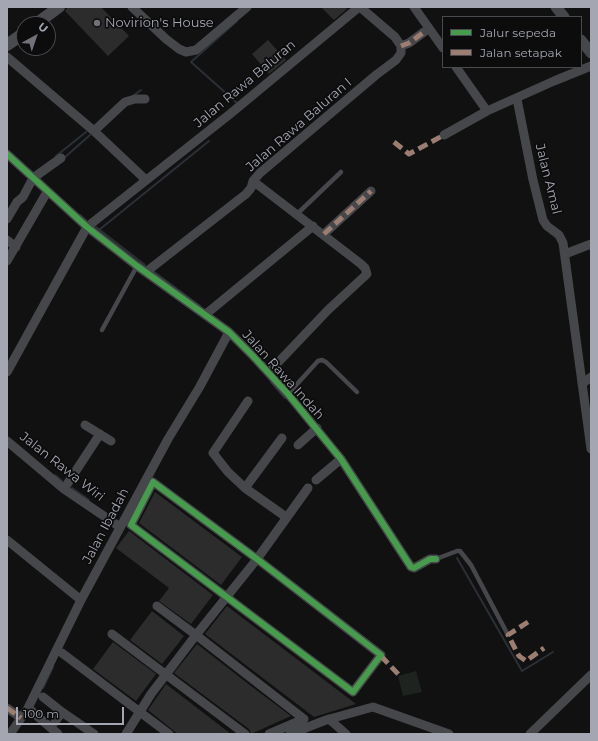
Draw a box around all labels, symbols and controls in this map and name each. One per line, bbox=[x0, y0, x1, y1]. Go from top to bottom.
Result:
place label: Novirion's House bbox=[105, 15, 214, 31]
north arrow bbox=[16, 16, 56, 56]
legend bbox=[442, 16, 582, 68]
marker: Novirion's House bbox=[92, 18, 102, 28]
text: U bbox=[35, 19, 51, 36]
text: Jalur sepeda bbox=[480, 25, 556, 40]
street label: Jalan Rawa Baluran bbox=[191, 37, 299, 131]
text: Jalan setapak bbox=[480, 45, 562, 60]
street label: Jalan Rawa Baluran I bbox=[243, 75, 355, 175]
street label: Jalan Amal bbox=[532, 142, 564, 216]
street label: Jalan Rawa Indah bbox=[239, 327, 327, 423]
street label: Jalan Rawa Wiri bbox=[17, 429, 107, 505]
street label: Jalan Ibadah bbox=[80, 486, 132, 566]
scale bar bbox=[18, 699, 126, 725]
text: 100 m bbox=[23, 706, 59, 721]

